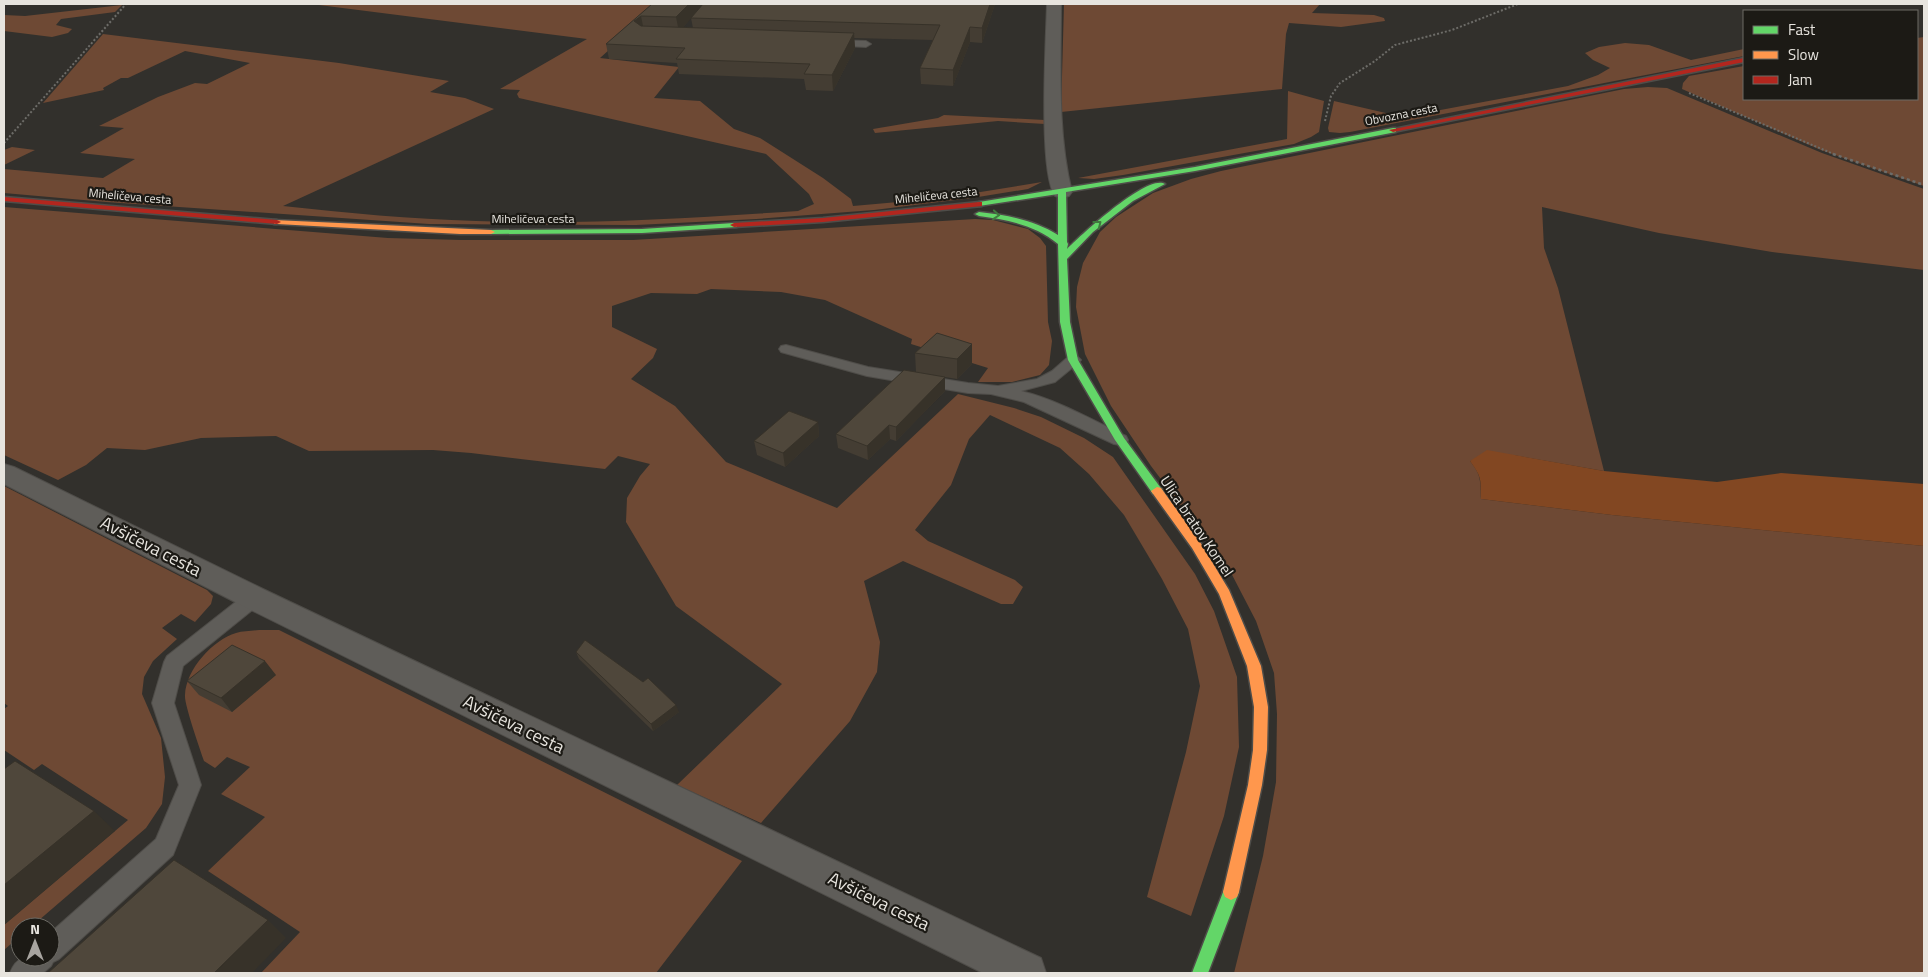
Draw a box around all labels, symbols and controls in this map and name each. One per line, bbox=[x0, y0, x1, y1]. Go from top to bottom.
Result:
legend bbox=[1743, 10, 1918, 100]
text: Fast bbox=[1788, 18, 1816, 41]
text: Slow bbox=[1788, 43, 1819, 66]
text: Jam bbox=[1788, 68, 1812, 91]
street label: Obvozna cesta bbox=[1363, 98, 1439, 130]
street label: Miheličeva cesta bbox=[894, 181, 978, 209]
street label: Miheličeva cesta bbox=[88, 183, 172, 209]
street label: Miheličeva cesta bbox=[491, 209, 575, 228]
one-way arrow bbox=[993, 210, 1001, 221]
one-way arrow bbox=[1092, 221, 1101, 229]
street label: Ulica bratov Komel bbox=[1155, 471, 1239, 581]
street label: Avšičeva cesta bbox=[96, 509, 206, 583]
street label: Avšičeva cesta bbox=[459, 688, 569, 760]
street label: Avšičeva cesta bbox=[824, 865, 934, 937]
north arrow bbox=[10, 917, 60, 967]
text: N bbox=[30, 918, 40, 939]

